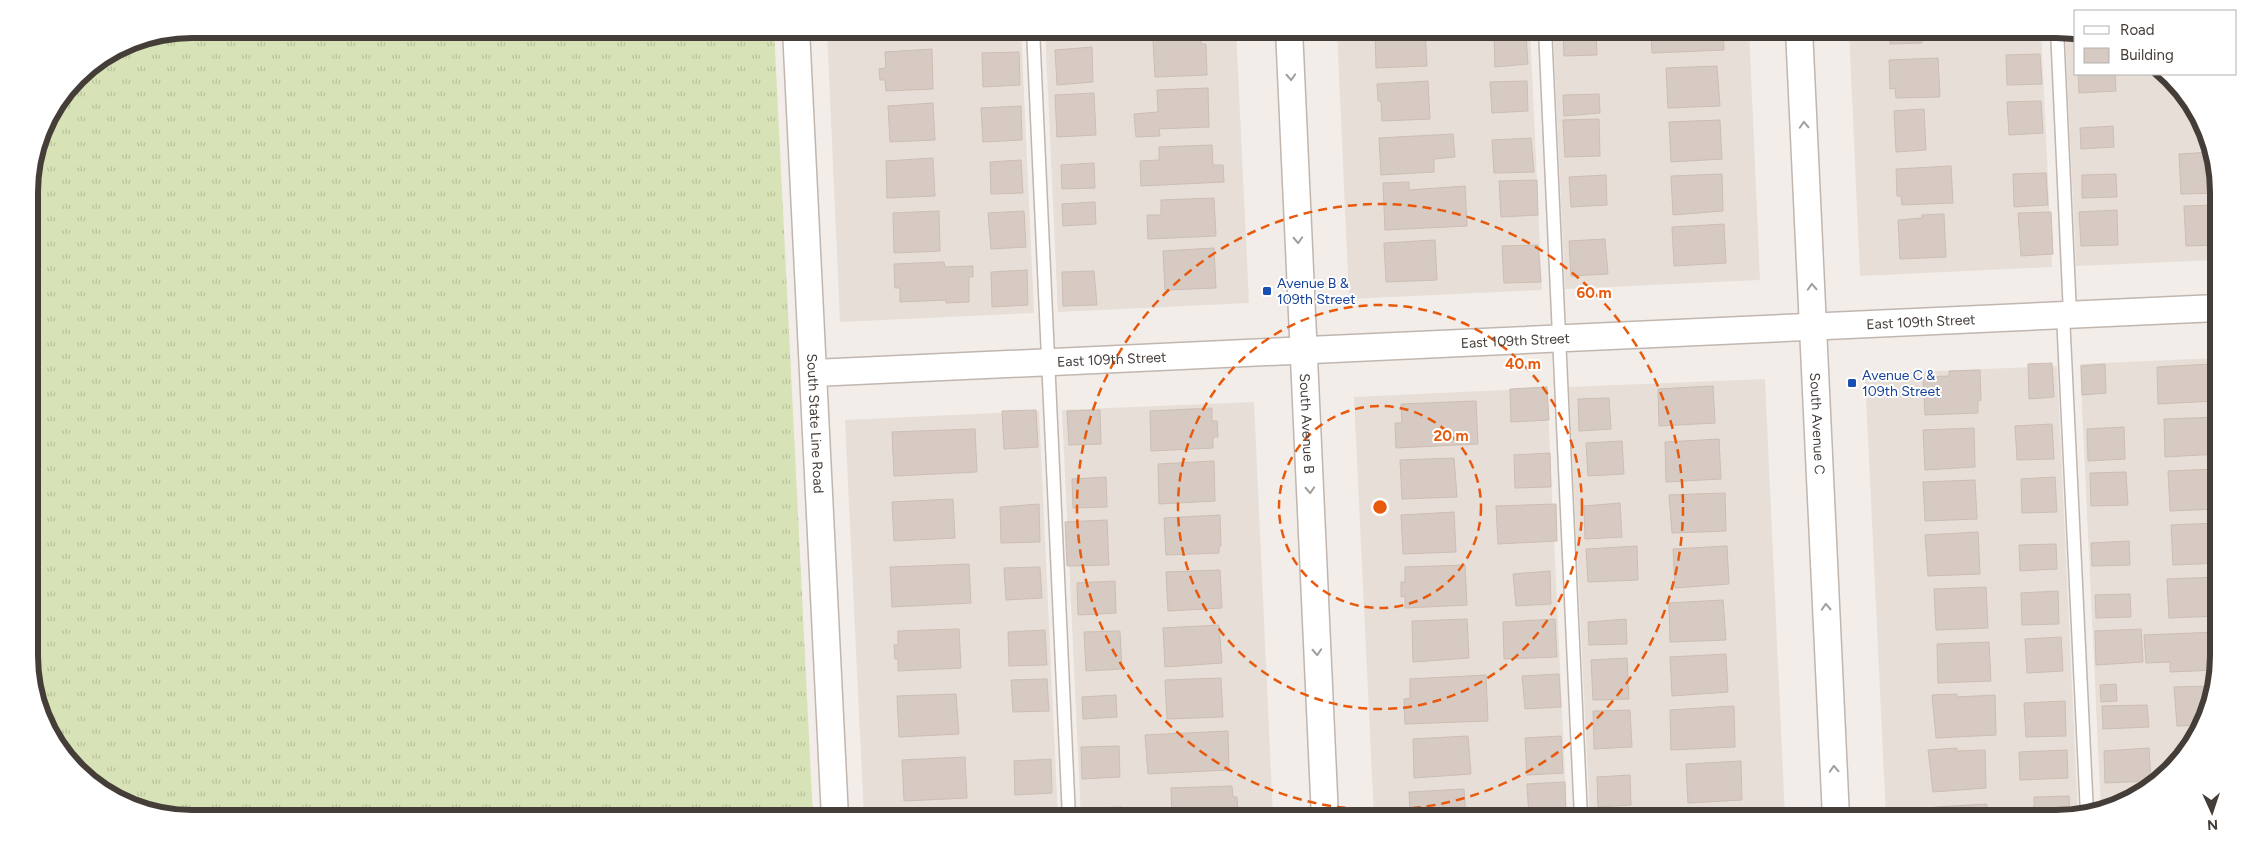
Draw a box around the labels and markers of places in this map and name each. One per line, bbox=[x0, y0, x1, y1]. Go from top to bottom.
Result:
place label: Avenue B & 109th Street bbox=[1277, 275, 1355, 308]
marker: Avenue B & 109th Street bbox=[1261, 285, 1273, 297]
place label: Avenue C & 109th Street bbox=[1862, 367, 1940, 400]
marker: Avenue C & 109th Street bbox=[1846, 377, 1858, 389]
centre of rings bbox=[1371, 498, 1389, 516]

